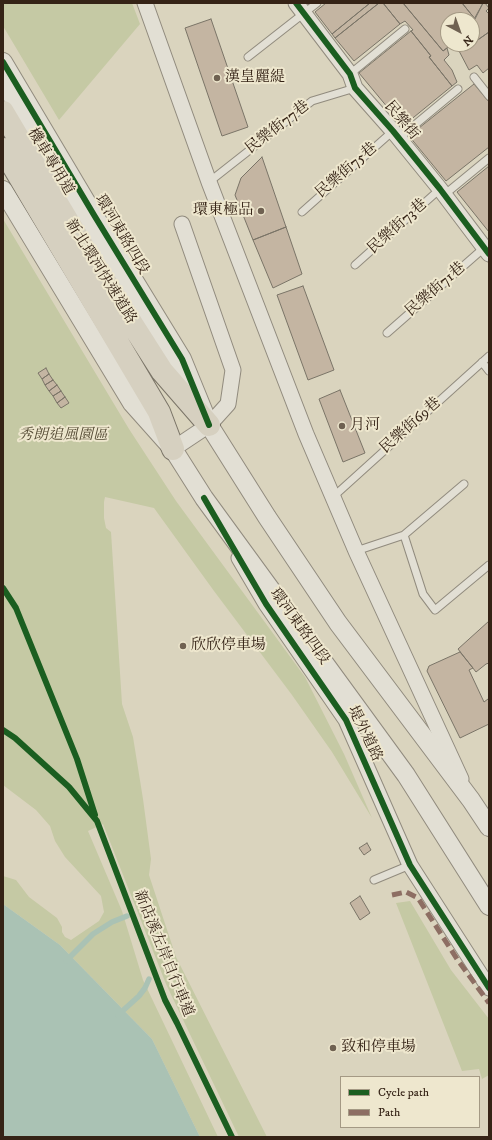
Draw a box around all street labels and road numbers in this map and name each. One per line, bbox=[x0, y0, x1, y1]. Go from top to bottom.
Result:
street label: 民樂街77巷 bbox=[243, 98, 313, 158]
street label: 民樂街 bbox=[380, 98, 422, 144]
street label: 機車專用道 bbox=[23, 125, 77, 199]
street label: 民樂街75巷 bbox=[313, 140, 381, 202]
street label: 環河東路四段 bbox=[90, 192, 152, 278]
street label: 民樂街73巷 bbox=[365, 196, 431, 258]
street label: 新北環河快速道路 bbox=[61, 216, 139, 328]
street label: 民樂街71巷 bbox=[402, 259, 470, 321]
street label: 民樂街69巷 bbox=[377, 394, 445, 458]
street label: 環河東路四段 bbox=[265, 585, 333, 669]
street label: 堤外道路 bbox=[343, 703, 385, 765]
street label: 新店溪左岸自行車道 bbox=[129, 888, 197, 1020]

